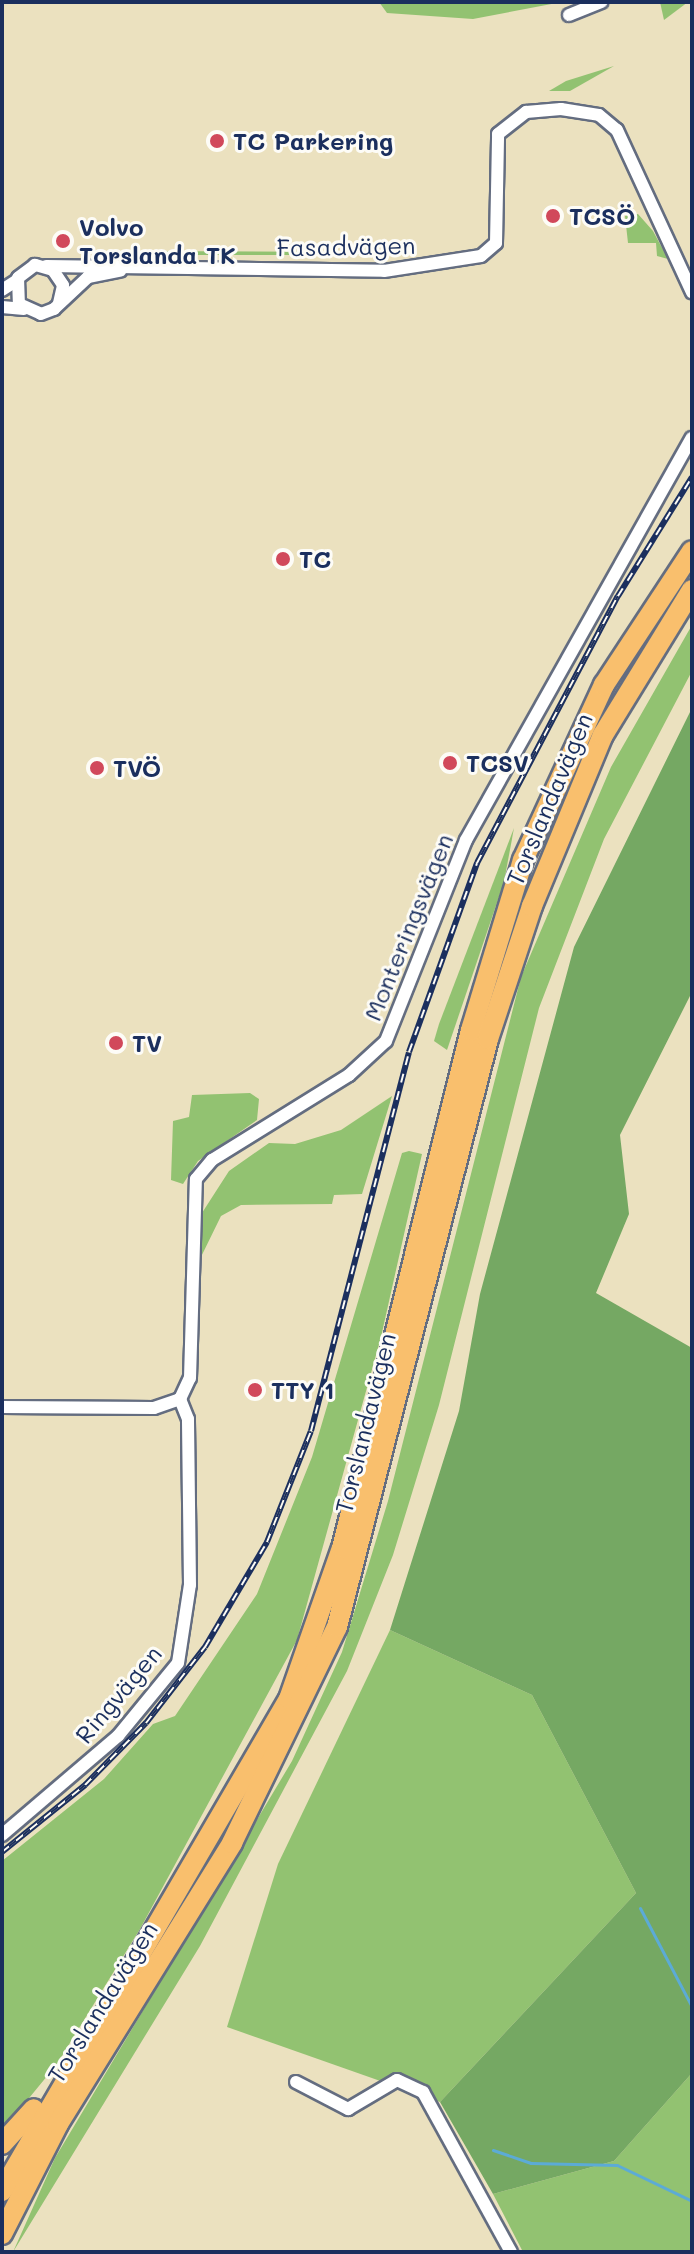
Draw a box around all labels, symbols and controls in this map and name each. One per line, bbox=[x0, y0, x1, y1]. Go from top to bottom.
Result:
place label: TC Parkering bbox=[233, 127, 393, 155]
marker: TC Parkering bbox=[208, 132, 226, 150]
place label: TCSÖ bbox=[569, 202, 636, 230]
marker: TCSÖ bbox=[544, 207, 562, 225]
place label: Volvo Torslanda TK bbox=[79, 213, 236, 269]
street label: Fasadvägen bbox=[276, 230, 416, 262]
marker: Volvo Torslanda TK bbox=[54, 232, 72, 250]
place label: TC bbox=[299, 545, 331, 573]
marker: TC bbox=[274, 550, 292, 568]
street label: Torslandavägen bbox=[500, 708, 598, 890]
place label: TCSV bbox=[466, 749, 529, 777]
place label: TVÖ bbox=[113, 754, 161, 782]
marker: TCSV bbox=[441, 754, 459, 772]
marker: TVÖ bbox=[88, 759, 106, 777]
street label: Monteringsvägen bbox=[357, 829, 459, 1025]
place label: TV bbox=[132, 1029, 162, 1057]
marker: TV bbox=[107, 1034, 125, 1052]
street label: Torslandavägen bbox=[329, 1330, 401, 1516]
place label: TTY 1 bbox=[271, 1376, 334, 1404]
marker: TTY 1 bbox=[246, 1381, 264, 1399]
street label: Ringvägen bbox=[69, 1639, 167, 1749]
street label: Torslandavägen bbox=[41, 1916, 163, 2088]

